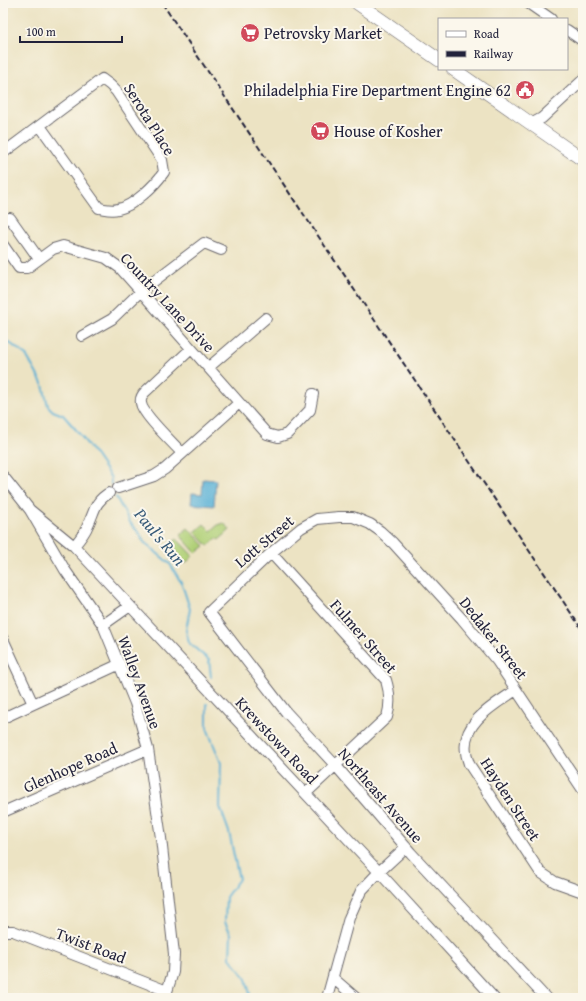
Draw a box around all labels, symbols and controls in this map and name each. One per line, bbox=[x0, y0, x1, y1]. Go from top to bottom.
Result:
scale bar bbox=[20, 18, 122, 44]
legend bbox=[438, 18, 568, 70]
place label: Petrovsky Market bbox=[264, 21, 382, 45]
supermarket icon: Petrovsky Market bbox=[239, 22, 261, 44]
text: 100 m bbox=[26, 23, 56, 40]
text: Road bbox=[474, 25, 500, 42]
text: Railway bbox=[474, 45, 513, 62]
street label: Serota Place bbox=[118, 78, 182, 160]
place label: Philadelphia Fire Department Engine 62 bbox=[244, 78, 511, 102]
public building icon: Philadelphia Fire Department Engine 62 bbox=[514, 79, 536, 101]
place label: House of Kosher bbox=[334, 119, 443, 143]
supermarket icon: House of Kosher bbox=[309, 120, 331, 142]
street label: Country Lane Drive bbox=[115, 246, 221, 358]
water label: Paul's Run bbox=[128, 502, 192, 571]
street label: Lott Street bbox=[229, 509, 299, 573]
street label: Dedaker Street bbox=[454, 592, 534, 685]
street label: Fulmer Street bbox=[325, 593, 404, 679]
street label: Walley Avenue bbox=[112, 632, 168, 732]
street label: Krewstown Road bbox=[230, 691, 324, 789]
street label: Glenhope Road bbox=[19, 735, 121, 798]
street label: Northeast Avenue bbox=[333, 742, 429, 848]
street label: Hayden Street bbox=[475, 753, 547, 846]
street label: Twist Road bbox=[52, 921, 130, 970]

